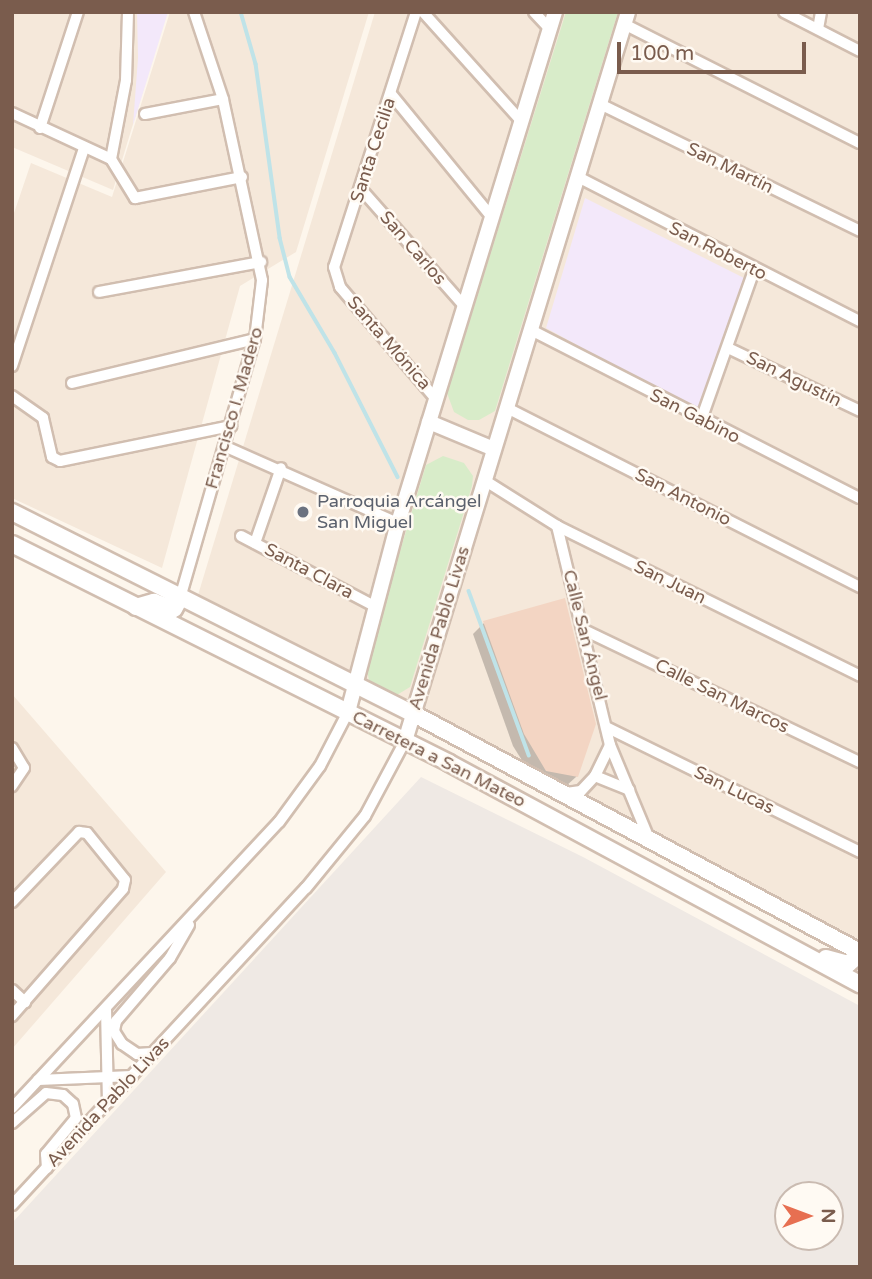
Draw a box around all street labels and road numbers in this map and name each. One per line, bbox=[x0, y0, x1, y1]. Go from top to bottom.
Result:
street label: Santa Cecilia bbox=[346, 95, 400, 205]
street label: San Martín bbox=[683, 138, 777, 198]
street label: San Carlos bbox=[375, 207, 451, 289]
street label: San Roberto bbox=[666, 217, 770, 285]
street label: Santa Mónica bbox=[343, 292, 435, 394]
street label: Francisco I. Madero bbox=[201, 325, 267, 491]
street label: San Agustín bbox=[743, 347, 845, 411]
street label: San Gabino bbox=[646, 384, 744, 448]
street label: San Antonio bbox=[631, 464, 735, 530]
street label: Santa Clara bbox=[261, 539, 357, 603]
street label: Avenida Pablo Livas bbox=[404, 543, 474, 713]
street label: San Juan bbox=[631, 555, 709, 609]
street label: Calle San Ángel bbox=[558, 568, 612, 702]
street label: Calle San Marcos bbox=[651, 654, 793, 738]
street label: Carretera a San Mateo bbox=[349, 706, 529, 812]
street label: San Lucas bbox=[690, 761, 778, 819]
street label: Avenida Pablo Livas bbox=[42, 1032, 174, 1172]

